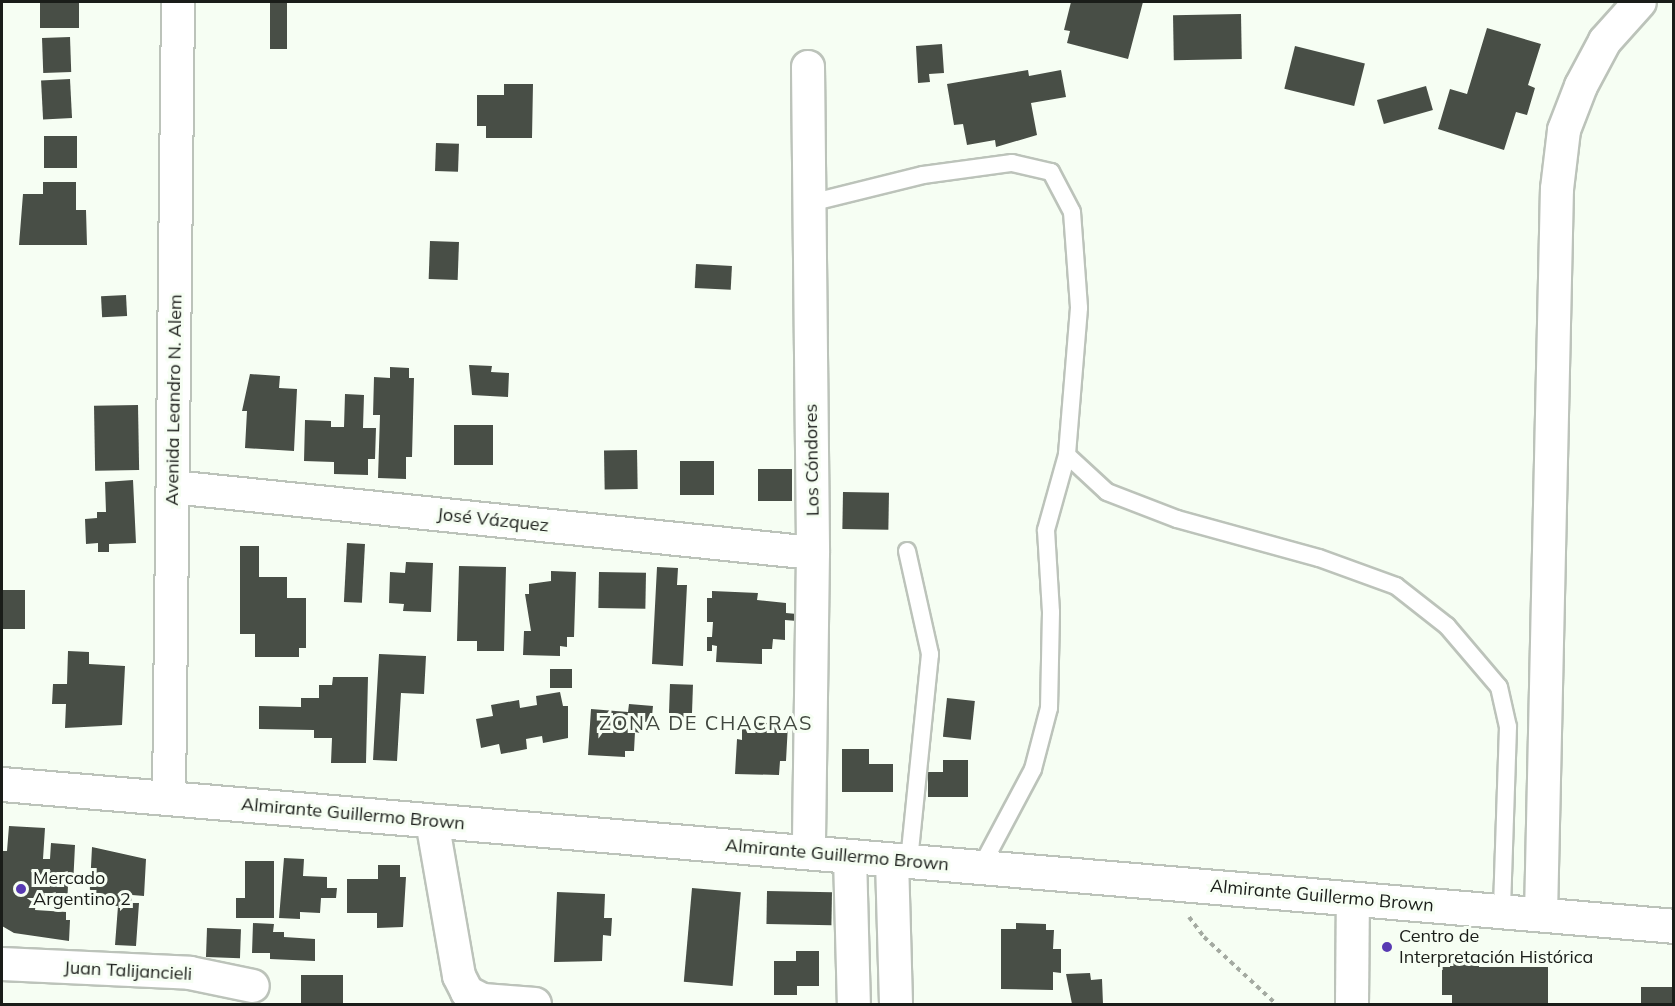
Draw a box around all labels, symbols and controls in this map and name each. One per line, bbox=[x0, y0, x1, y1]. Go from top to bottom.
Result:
street label: Avenida Leandro N. Alem bbox=[161, 294, 187, 506]
street label: Los Cóndores bbox=[800, 404, 824, 516]
street label: José Vázquez bbox=[436, 503, 550, 537]
district label: ZONA DE CHACRAS bbox=[599, 710, 813, 734]
street label: Almirante Guillermo Brown bbox=[240, 793, 466, 835]
street label: Almirante Guillermo Brown bbox=[724, 834, 950, 876]
place label: Mercado Argentino 2 bbox=[33, 868, 131, 910]
street label: Almirante Guillermo Brown bbox=[1209, 875, 1435, 917]
marker: Mercado Argentino 2 bbox=[14, 882, 28, 896]
place label: Centro de Interpretación Histórica bbox=[1399, 926, 1593, 968]
marker: Centro de Interpretación Histórica bbox=[1380, 940, 1394, 954]
street label: Juan Talijancieli bbox=[63, 957, 193, 985]

